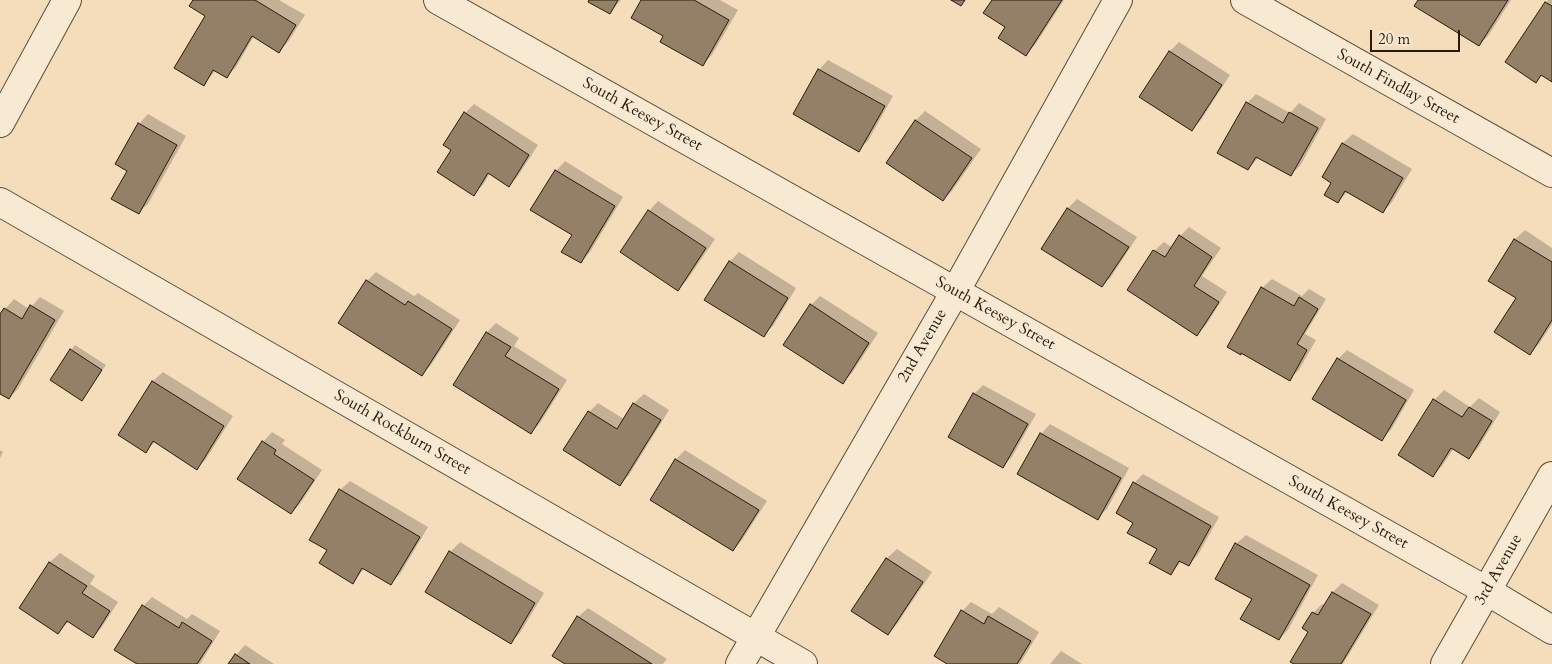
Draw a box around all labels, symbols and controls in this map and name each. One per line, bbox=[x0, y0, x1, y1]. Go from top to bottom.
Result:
scale bar bbox=[1372, 20, 1462, 52]
text: 20 m bbox=[1378, 29, 1410, 49]
street label: South Findlay Street bbox=[1333, 45, 1463, 129]
street label: South Keesey Street bbox=[579, 74, 705, 156]
street label: South Keesey Street bbox=[932, 273, 1058, 355]
street label: 2nd Avenue bbox=[894, 306, 952, 386]
street label: South Rockburn Street bbox=[330, 386, 474, 480]
street label: South Keesey Street bbox=[1285, 472, 1411, 554]
street label: 3rd Avenue bbox=[1471, 531, 1527, 609]

